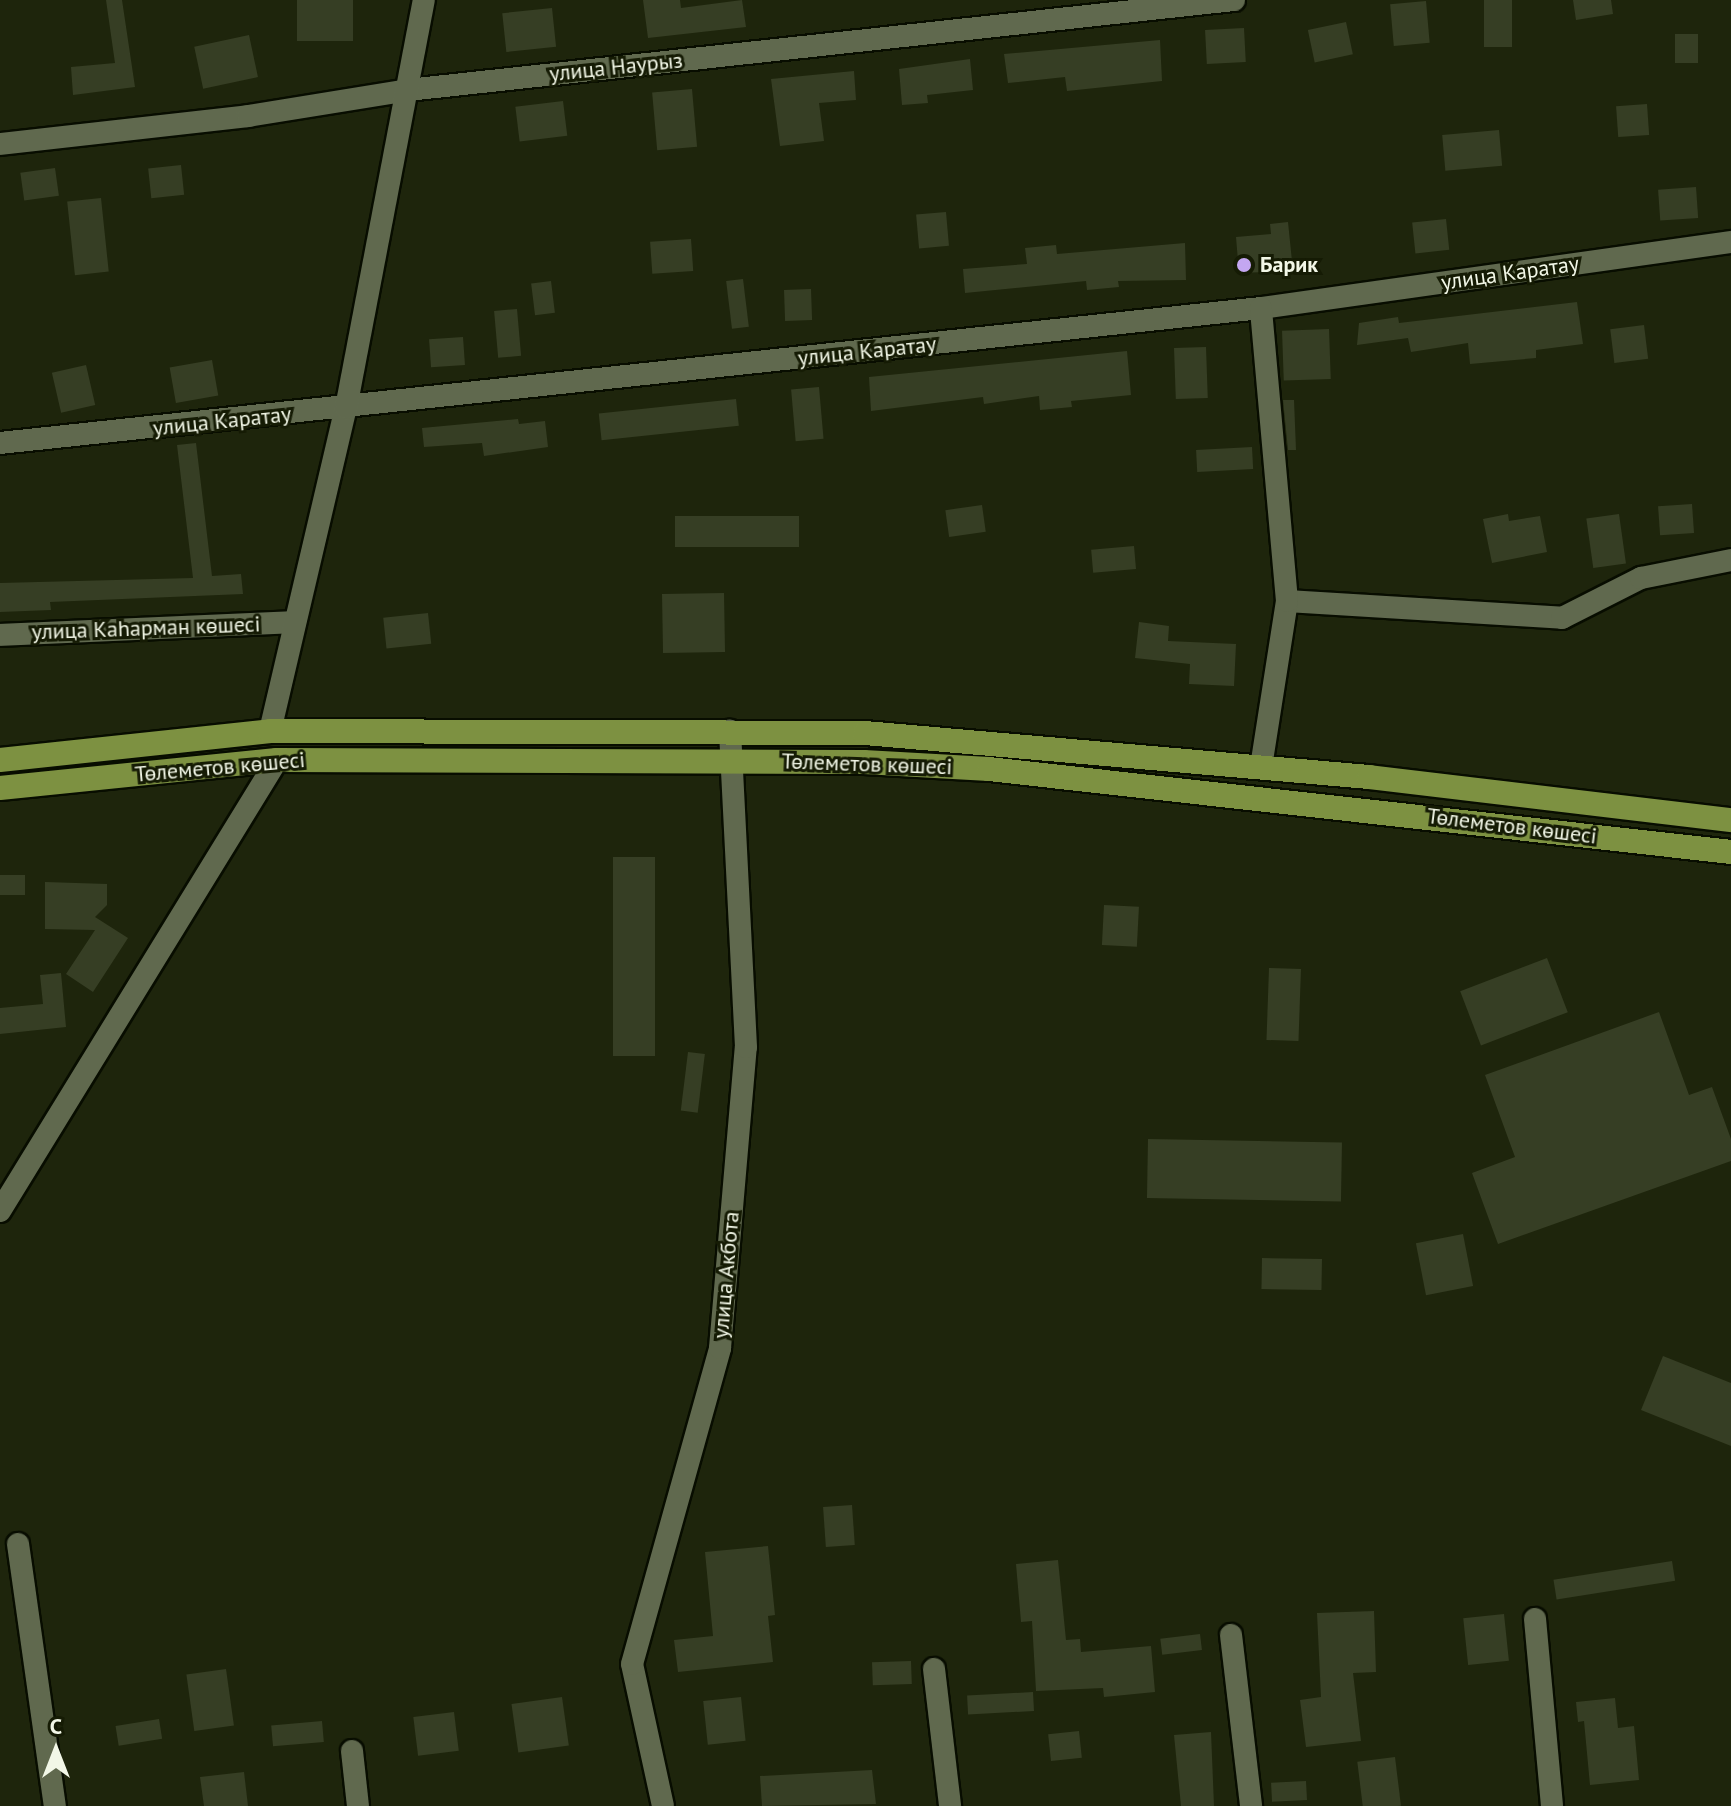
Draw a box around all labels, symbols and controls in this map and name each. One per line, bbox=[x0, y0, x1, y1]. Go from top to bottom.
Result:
street label: улица Наурыз bbox=[548, 47, 684, 87]
street label: улица Каратау bbox=[1439, 250, 1581, 296]
place label: Барик bbox=[1260, 252, 1318, 278]
marker: Барик bbox=[1235, 256, 1253, 274]
street label: улица Каратау bbox=[797, 331, 937, 371]
street label: улица Каратау bbox=[152, 401, 292, 441]
street label: улица Каһарман көшесі bbox=[31, 611, 261, 645]
street label: Төлеметов көшесі bbox=[134, 746, 306, 788]
street label: Төлеметов көшесі bbox=[781, 748, 953, 780]
street label: Төлеметов көшесі bbox=[1426, 802, 1598, 850]
street label: улица Акбота bbox=[707, 1210, 745, 1340]
north arrow bbox=[16, 1710, 96, 1790]
text: С bbox=[50, 1712, 62, 1740]

